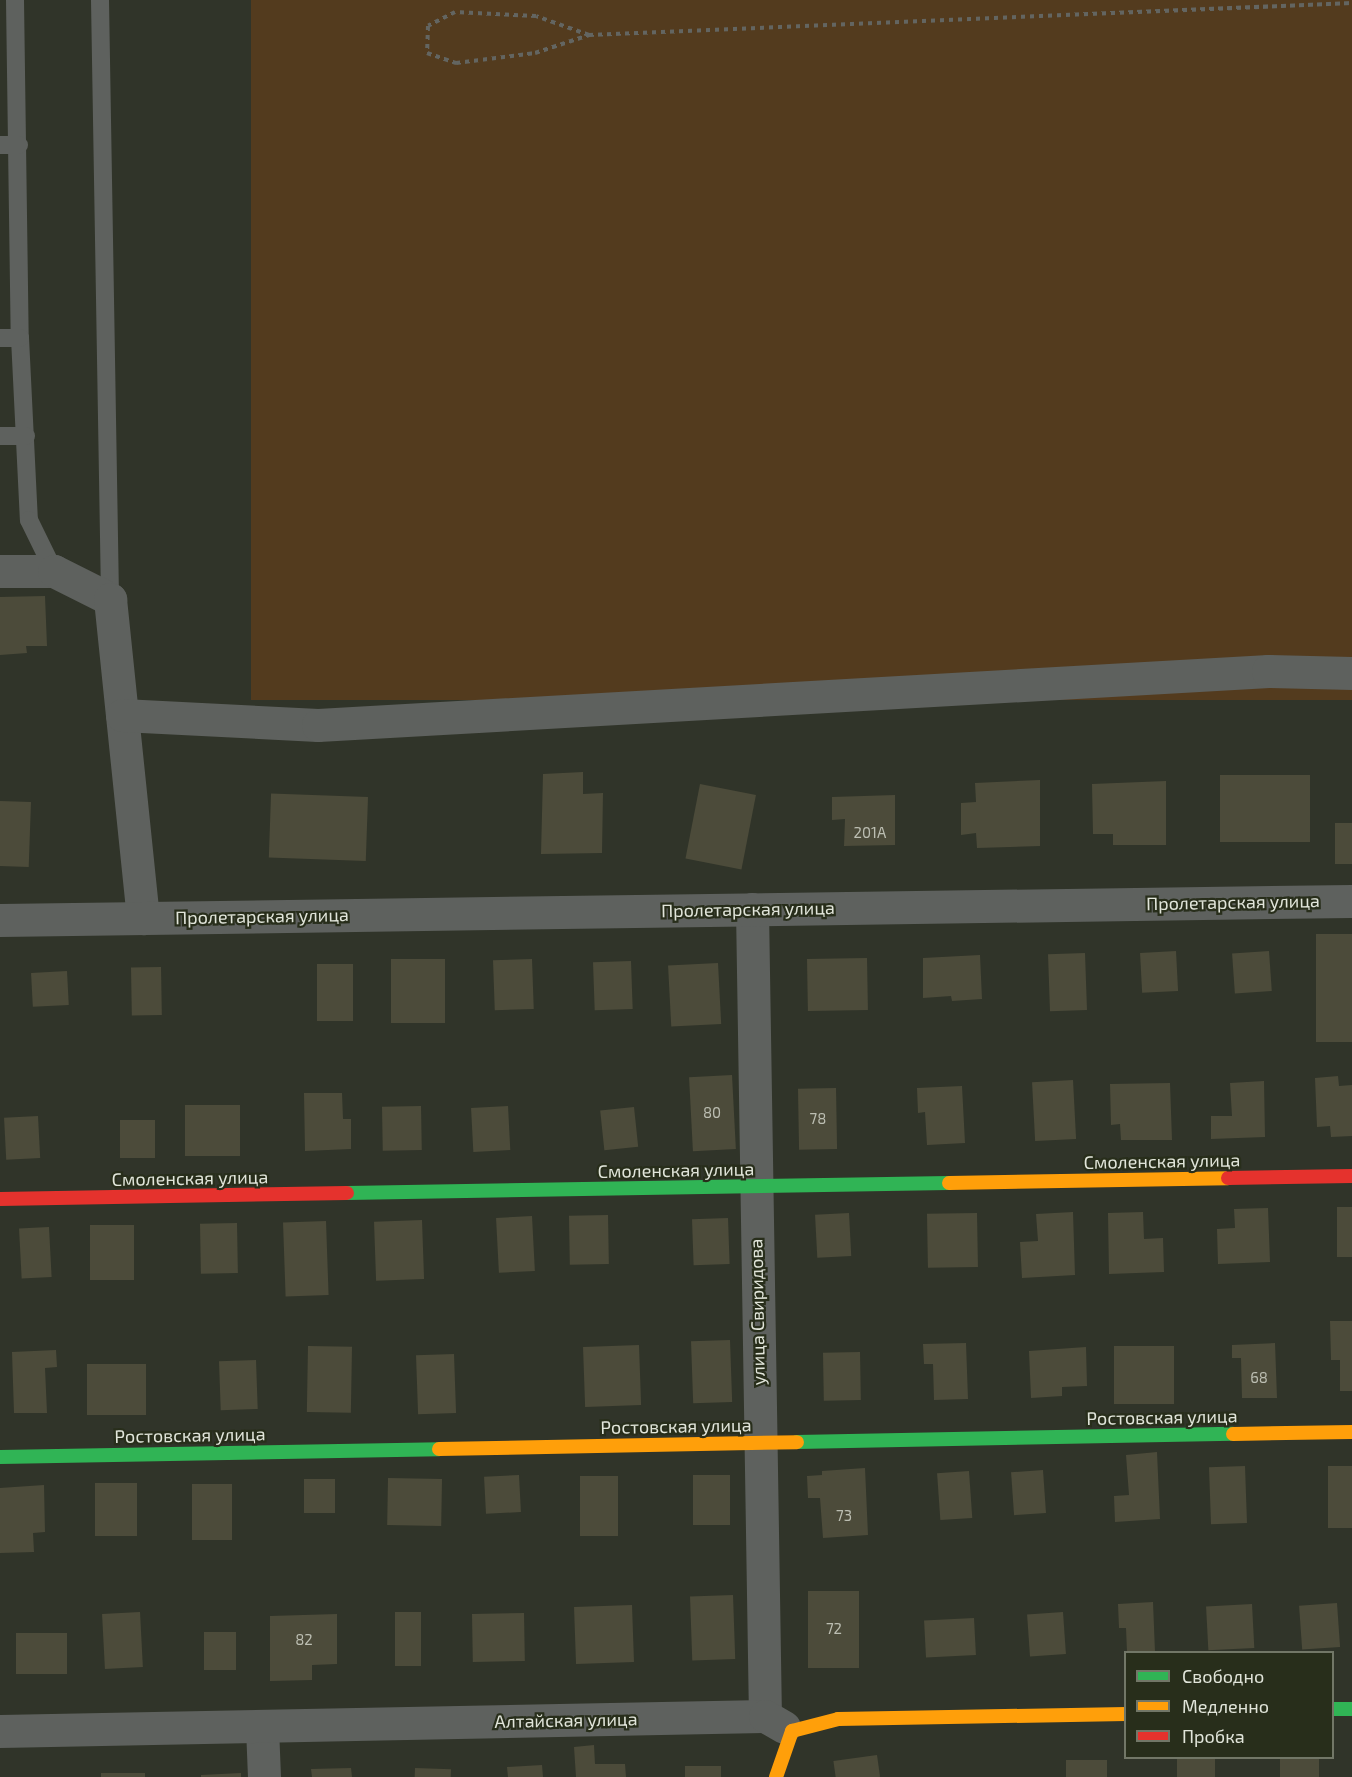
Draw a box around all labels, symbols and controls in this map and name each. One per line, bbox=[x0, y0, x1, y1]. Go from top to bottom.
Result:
house number: 201А bbox=[854, 824, 886, 842]
street label: Пролетарская улица bbox=[1146, 890, 1320, 914]
street label: Пролетарская улица bbox=[661, 897, 835, 921]
street label: Пролетарская улица bbox=[175, 904, 349, 928]
house number: 80 bbox=[703, 1104, 721, 1122]
house number: 78 bbox=[810, 1110, 826, 1128]
street label: Смоленская улица bbox=[1084, 1149, 1240, 1173]
street label: Смоленская улица bbox=[598, 1158, 754, 1182]
street label: Смоленская улица bbox=[112, 1166, 268, 1190]
street label: улица Свиридова bbox=[745, 1238, 769, 1386]
house number: 68 bbox=[1250, 1369, 1268, 1387]
street label: Ростовская улица bbox=[1086, 1405, 1238, 1429]
street label: Ростовская улица bbox=[600, 1414, 752, 1438]
street label: Ростовская улица bbox=[114, 1423, 266, 1447]
house number: 73 bbox=[836, 1507, 852, 1525]
house number: 72 bbox=[826, 1620, 842, 1638]
house number: 82 bbox=[295, 1631, 313, 1649]
legend bbox=[1124, 1651, 1334, 1759]
text: Свободно bbox=[1182, 1665, 1264, 1687]
text: Медленно bbox=[1182, 1695, 1269, 1717]
street label: Алтайская улица bbox=[494, 1708, 638, 1732]
text: Пробка bbox=[1182, 1725, 1245, 1747]

